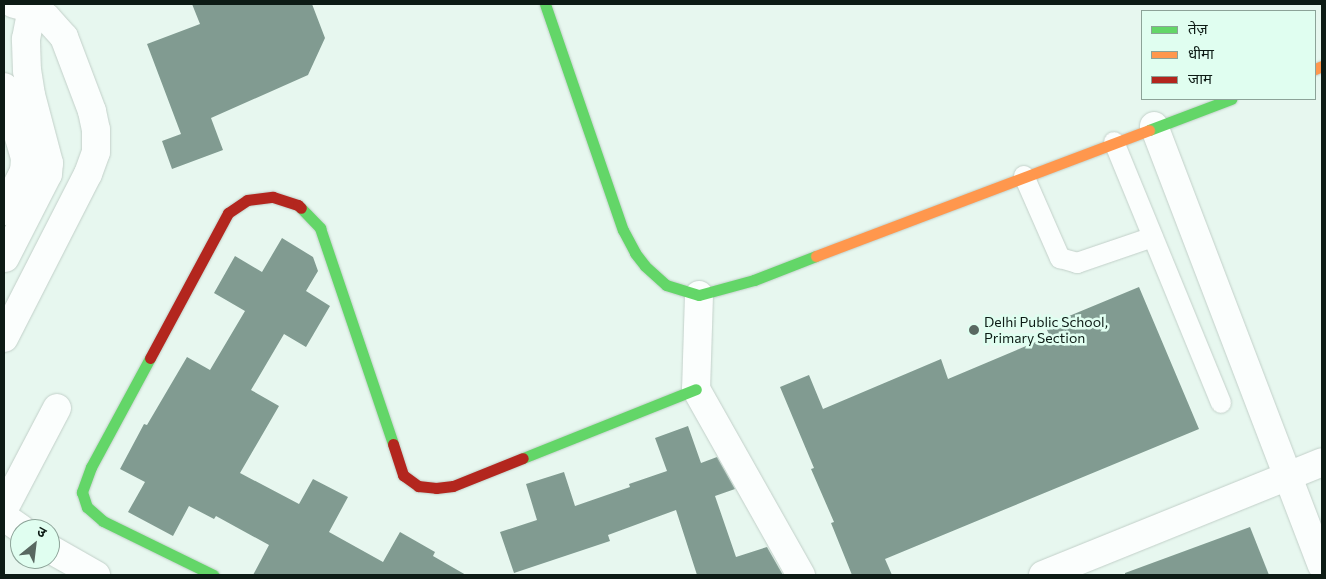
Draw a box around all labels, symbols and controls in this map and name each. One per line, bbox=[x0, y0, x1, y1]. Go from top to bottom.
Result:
legend bbox=[1141, 10, 1316, 100]
text: तेज़ bbox=[1188, 19, 1208, 37]
text: धीमा bbox=[1188, 44, 1214, 62]
text: जाम bbox=[1188, 69, 1212, 87]
place label: Delhi Public School, Primary Section bbox=[984, 314, 1108, 347]
marker: Delhi Public School, Primary Section bbox=[968, 324, 980, 336]
north arrow bbox=[10, 519, 60, 569]
text: उ bbox=[34, 522, 50, 541]

